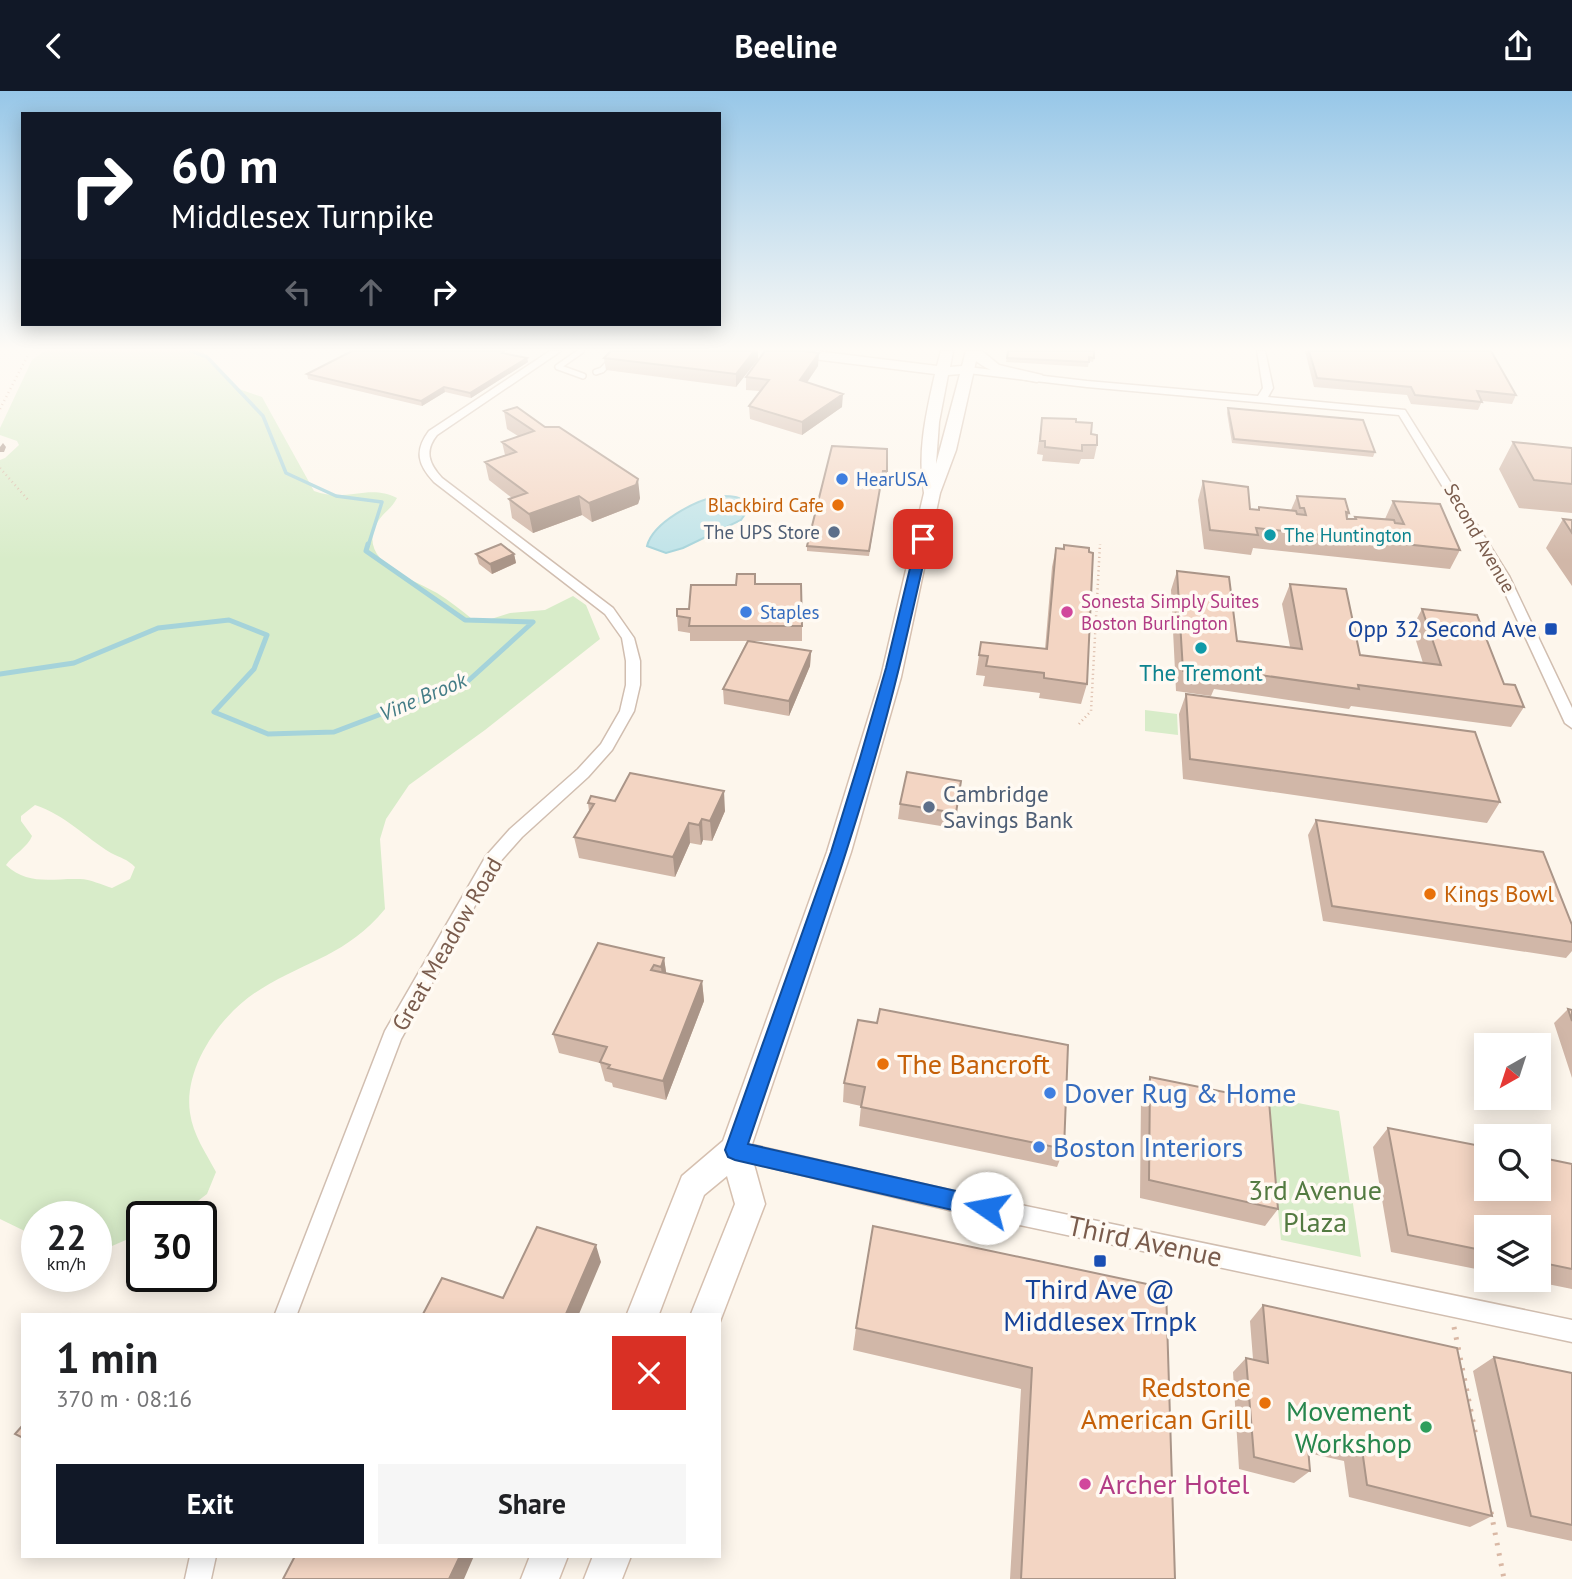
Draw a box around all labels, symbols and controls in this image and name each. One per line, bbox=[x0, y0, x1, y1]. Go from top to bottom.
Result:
text: Beeline bbox=[735, 25, 837, 67]
icon: back bbox=[35, 27, 73, 65]
icon: share bbox=[1499, 27, 1537, 65]
text: 60 m bbox=[171, 133, 278, 197]
icon: right bbox=[56, 140, 147, 231]
text: Middlesex Turnpike bbox=[171, 195, 434, 237]
icon: left bbox=[279, 273, 317, 311]
icon: ahead bbox=[352, 273, 390, 311]
icon: right bbox=[425, 273, 463, 311]
place label: HearUSA bbox=[856, 467, 928, 491]
marker: HearUSA bbox=[834, 471, 850, 487]
street label: Second Avenue bbox=[1439, 479, 1521, 597]
place label: Blackbird Cafe bbox=[708, 493, 824, 517]
marker: Blackbird Cafe bbox=[830, 497, 846, 513]
pin bbox=[893, 509, 953, 569]
place label: The UPS Store bbox=[704, 520, 820, 544]
icon: arrive bbox=[904, 520, 942, 558]
place label: The Huntington bbox=[1284, 523, 1412, 547]
marker: The UPS Store bbox=[826, 524, 842, 540]
marker: The Huntington bbox=[1262, 527, 1278, 543]
place label: Sonesta Simply Suites Boston Burlington bbox=[1081, 589, 1259, 635]
place label: Staples bbox=[760, 600, 819, 624]
marker: Staples bbox=[738, 604, 754, 620]
marker: Sonesta Simply Suites Boston Burlington bbox=[1059, 604, 1075, 620]
place label: Opp 32 Second Ave bbox=[1348, 614, 1537, 643]
marker: Opp 32 Second Ave bbox=[1543, 621, 1559, 637]
marker: The Tremont bbox=[1193, 640, 1209, 656]
place label: The Tremont bbox=[1139, 658, 1263, 687]
water label: Vine Brook bbox=[375, 666, 472, 727]
place label: Cambridge Savings Bank bbox=[943, 779, 1073, 834]
marker: Cambridge Savings Bank bbox=[921, 799, 937, 815]
street label: Great Meadow Road bbox=[385, 852, 508, 1036]
place label: Kings Bowl bbox=[1444, 879, 1554, 908]
marker: Kings Bowl bbox=[1422, 886, 1438, 902]
north arrow bbox=[1474, 1033, 1550, 1109]
map controls bbox=[1474, 1033, 1551, 1292]
place label: The Bancroft bbox=[897, 1045, 1050, 1082]
marker: The Bancroft bbox=[875, 1056, 891, 1072]
place label: Dover Rug & Home bbox=[1064, 1074, 1296, 1111]
marker: Dover Rug & Home bbox=[1042, 1085, 1058, 1101]
button: search bbox=[1474, 1124, 1551, 1201]
place label: Boston Interiors bbox=[1053, 1128, 1243, 1165]
marker: Boston Interiors bbox=[1031, 1139, 1047, 1155]
position arrow bbox=[950, 1171, 1024, 1245]
park label: 3rd Avenue Plaza bbox=[1248, 1171, 1382, 1240]
speed limit sign: 30 bbox=[126, 1201, 217, 1292]
street label: Third Avenue bbox=[1064, 1206, 1226, 1275]
text: 22 bbox=[47, 1214, 86, 1260]
button: layers bbox=[1474, 1215, 1551, 1292]
text: km/h bbox=[47, 1252, 86, 1275]
marker: Third Ave @ Middlesex Trnpk bbox=[1092, 1253, 1108, 1269]
place label: Third Ave @ Middlesex Trnpk bbox=[1003, 1270, 1197, 1339]
text: 1 min bbox=[56, 1330, 158, 1385]
button: close bbox=[612, 1336, 686, 1410]
place label: Redstone American Grill bbox=[1081, 1368, 1251, 1437]
text: 370 m · 08:16 bbox=[56, 1384, 192, 1413]
place label: Movement Workshop bbox=[1286, 1392, 1412, 1461]
marker: Redstone American Grill bbox=[1257, 1395, 1273, 1411]
marker: Movement Workshop bbox=[1418, 1419, 1434, 1435]
button: Exit bbox=[56, 1464, 364, 1544]
button: Share bbox=[378, 1464, 686, 1544]
place label: Archer Hotel bbox=[1099, 1465, 1249, 1502]
marker: Archer Hotel bbox=[1077, 1476, 1093, 1492]

